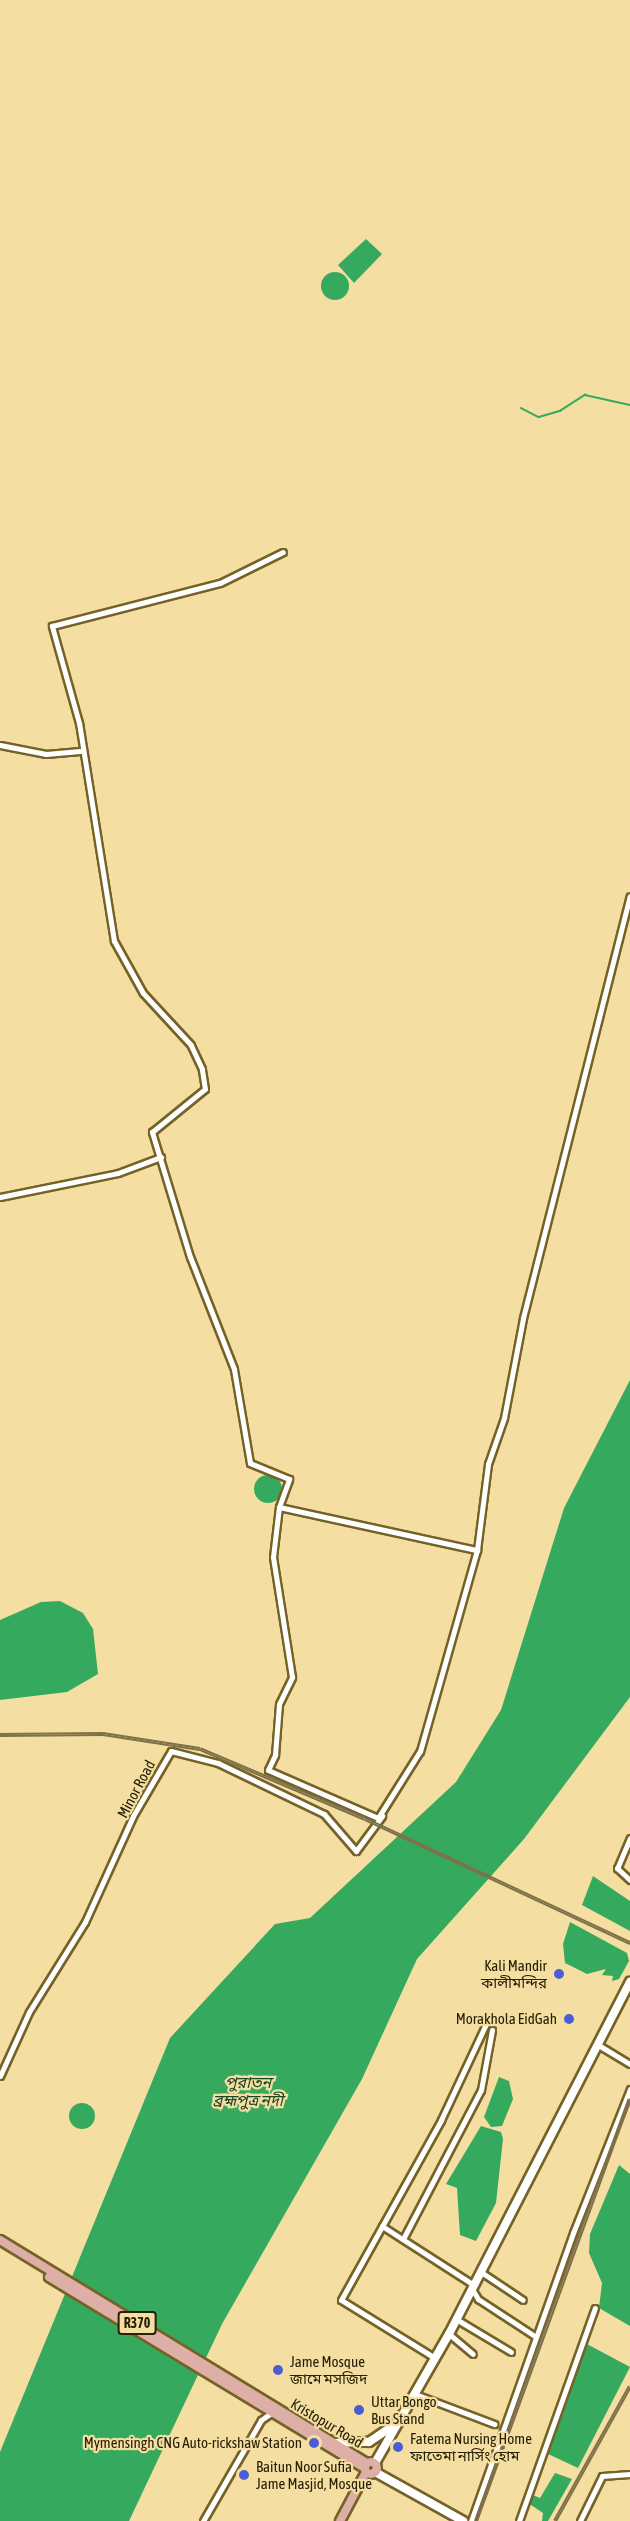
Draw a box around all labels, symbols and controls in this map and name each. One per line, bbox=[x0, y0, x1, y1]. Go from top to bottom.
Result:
street label: Minor Road bbox=[113, 1757, 159, 1821]
place label: Kali Mandir কালীমন্দির bbox=[481, 1956, 547, 1991]
marker: Kali Mandir কালীমন্দির bbox=[552, 1967, 566, 1981]
place label: Morakhola EidGah bbox=[456, 2010, 557, 2028]
marker: Morakhola EidGah bbox=[562, 2012, 576, 2026]
water label: পুরাতন ব্রহ্মপুত্র নদী bbox=[213, 2072, 283, 2110]
road number: R370 bbox=[118, 2312, 156, 2334]
place label: Jame Mosque জামে মসজিদ bbox=[290, 2352, 367, 2387]
marker: Jame Mosque জামে মসজিদ bbox=[271, 2363, 285, 2377]
place label: Uttar Bongo Bus Stand bbox=[371, 2392, 437, 2427]
street label: Kristopur Road bbox=[288, 2394, 366, 2452]
marker: Uttar Bongo Bus Stand bbox=[352, 2403, 366, 2417]
place label: Fatema Nursing Home ফাতেমা নার্সিং হোম bbox=[410, 2429, 532, 2464]
place label: Mymensingh CNG Auto-rickshaw Station bbox=[84, 2434, 302, 2452]
marker: Mymensingh CNG Auto-rickshaw Station bbox=[307, 2436, 321, 2450]
marker: Fatema Nursing Home ফাতেমা নার্সিং হোম bbox=[391, 2440, 405, 2454]
place label: Baitun Noor Sufia Jame Masjid, Mosque bbox=[256, 2457, 372, 2492]
marker: Baitun Noor Sufia Jame Masjid, Mosque bbox=[237, 2468, 251, 2482]

